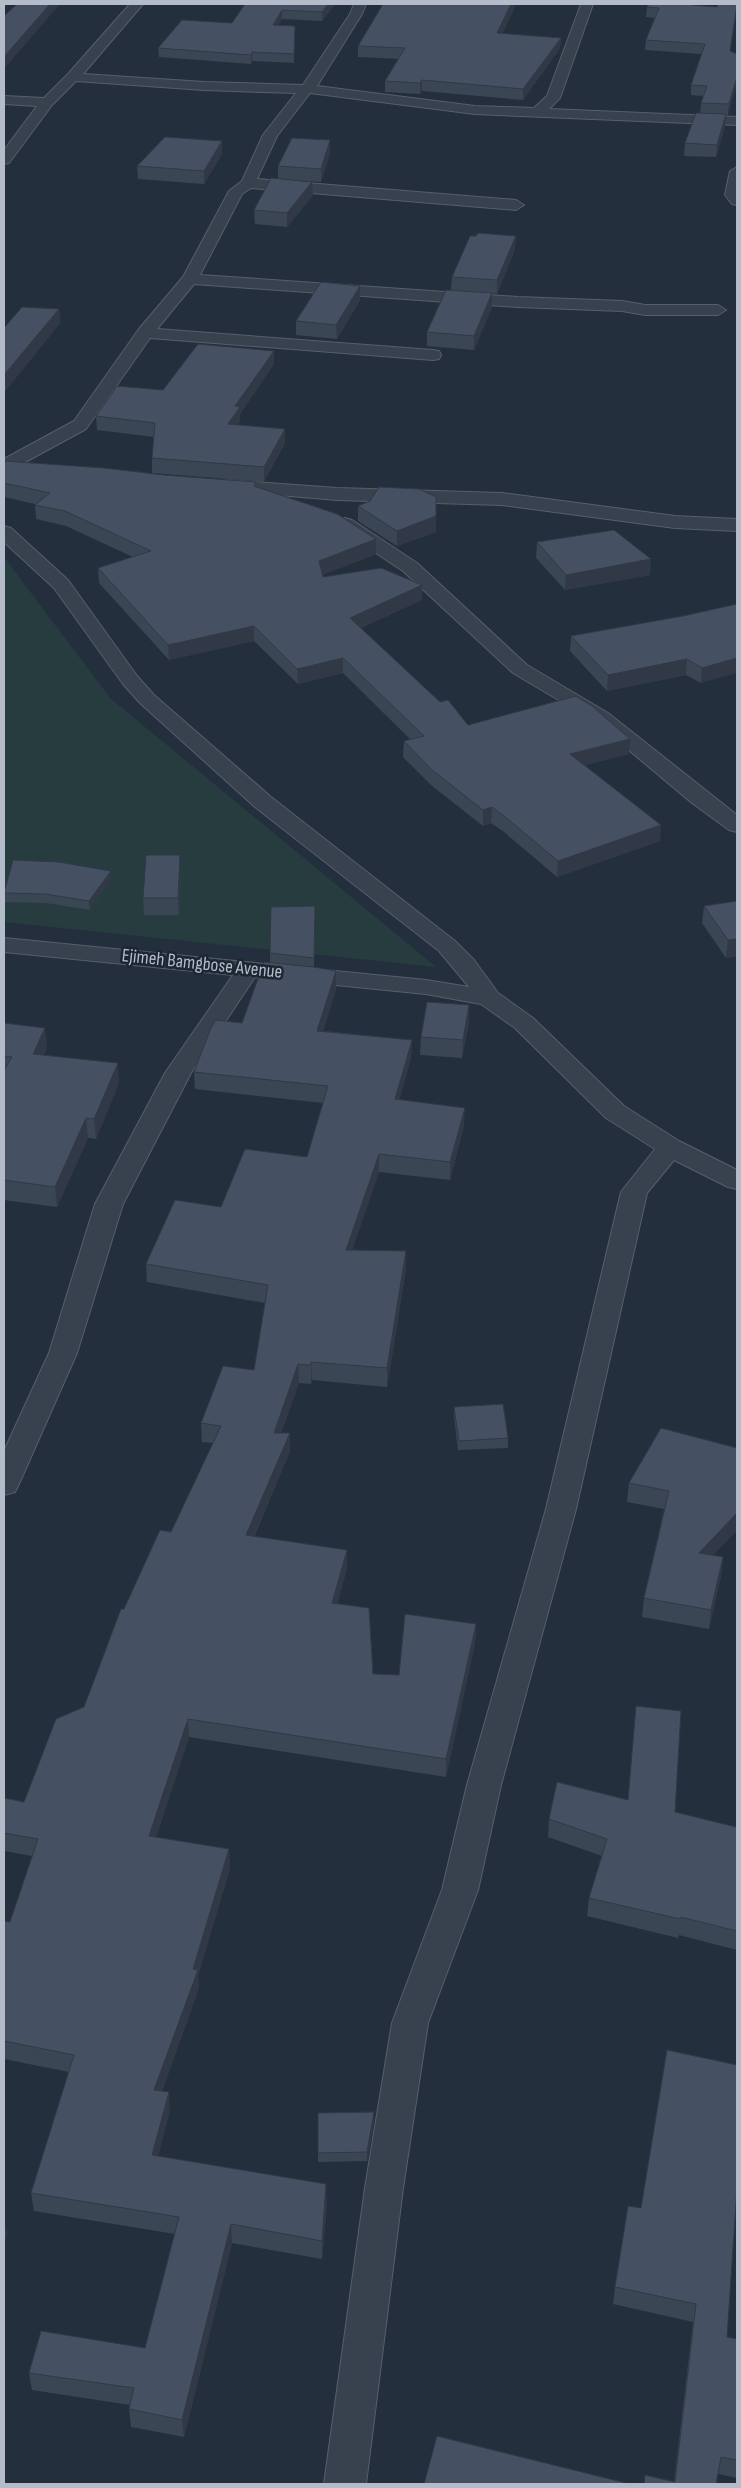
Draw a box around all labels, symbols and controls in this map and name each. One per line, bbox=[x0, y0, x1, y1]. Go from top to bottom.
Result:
street label: Ejimeh Bamgbose Avenue bbox=[121, 944, 283, 984]

